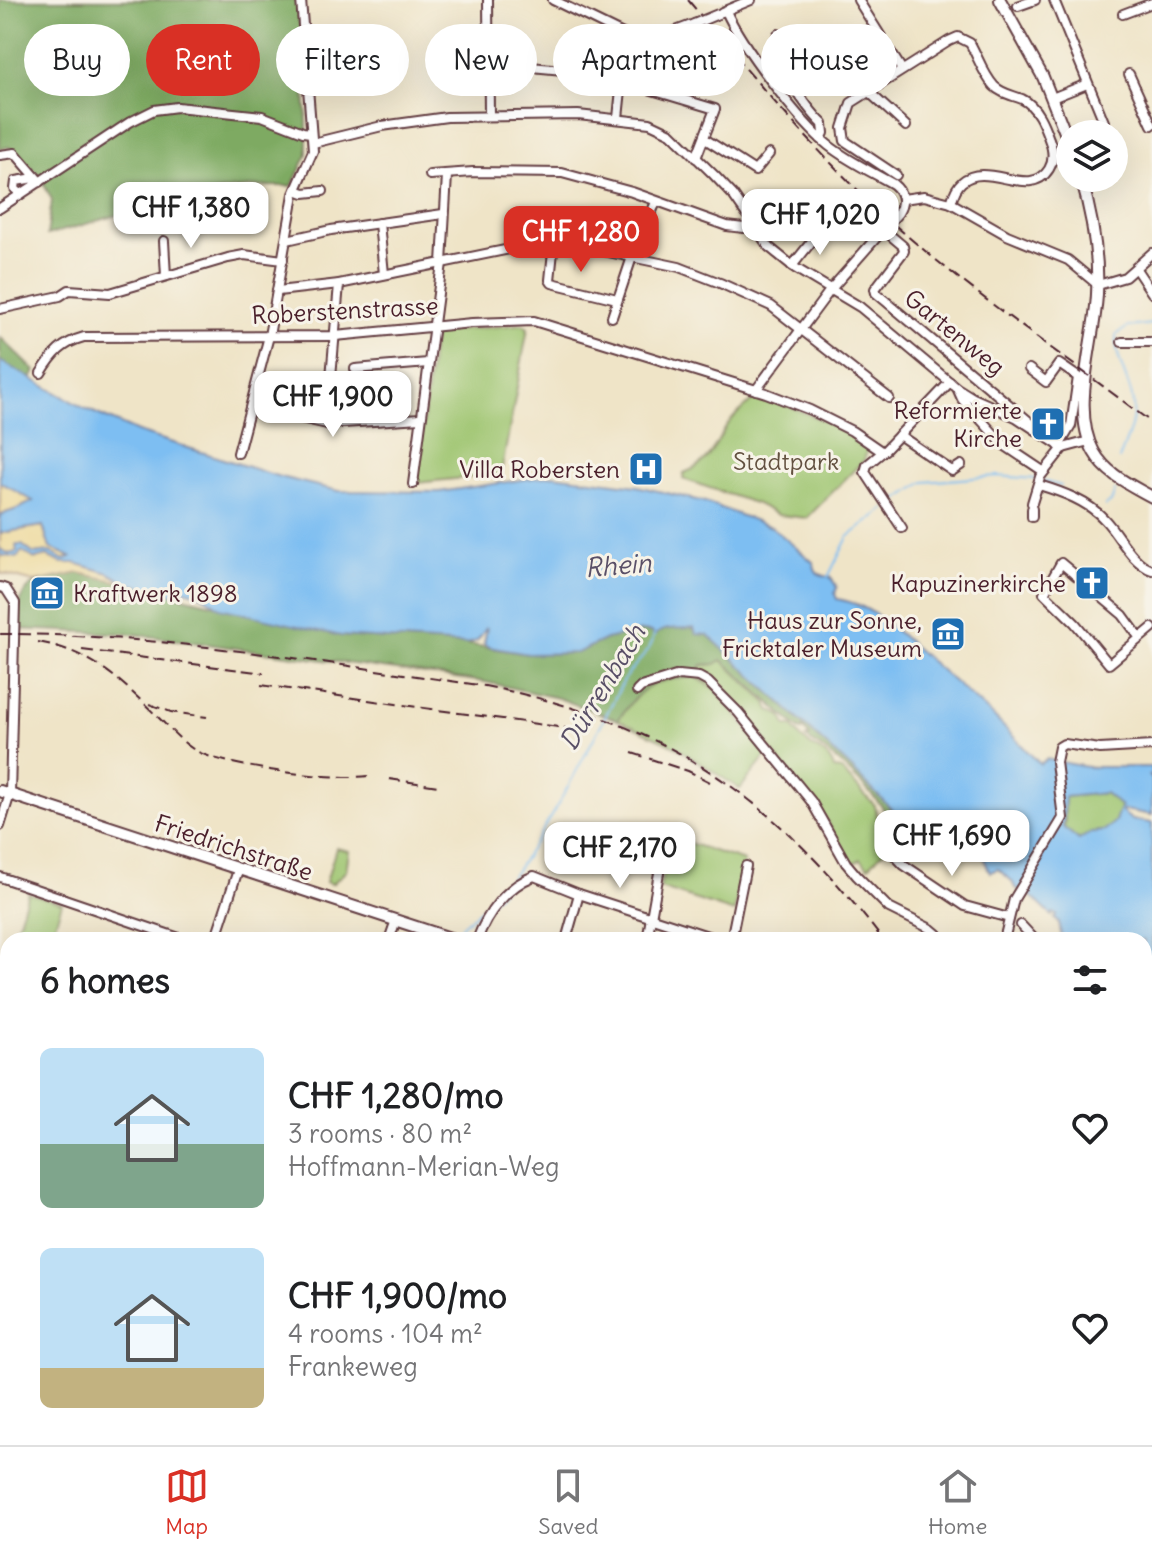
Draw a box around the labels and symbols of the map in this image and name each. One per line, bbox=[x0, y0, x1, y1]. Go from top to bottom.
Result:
pin: CHF 1,380 bbox=[99, 182, 283, 250]
pin: CHF 1,020 bbox=[728, 189, 912, 257]
pin: CHF 1,280 bbox=[489, 206, 673, 274]
street label: Gartenweg bbox=[899, 282, 1011, 382]
street label: Roberstenstrasse bbox=[251, 290, 439, 330]
pin: CHF 1,900 bbox=[241, 371, 425, 439]
place label: Reformierte Kirche bbox=[894, 395, 1022, 453]
church icon: Reformierte Kirche bbox=[1029, 405, 1067, 443]
park label: Stadtpark bbox=[733, 446, 839, 476]
hospital icon: Villa Robersten bbox=[627, 450, 665, 488]
place label: Villa Robersten bbox=[459, 454, 620, 484]
water label: Rhein bbox=[583, 546, 653, 584]
church icon: Kapuzinerkirche bbox=[1073, 564, 1111, 602]
place label: Kapuzinerkirche bbox=[890, 568, 1066, 598]
museum icon: Kraftwerk 1898 bbox=[28, 574, 66, 612]
place label: Kraftwerk 1898 bbox=[73, 578, 238, 608]
place label: Haus zur Sonne, Fricktaler Museum bbox=[722, 605, 922, 663]
museum icon: Haus zur Sonne, Fricktaler Museum bbox=[929, 615, 967, 653]
water label: Dürrenbach bbox=[552, 617, 653, 756]
street label: Friedrichstraße bbox=[151, 807, 317, 887]
pin: CHF 1,690 bbox=[860, 810, 1044, 878]
pin: CHF 2,170 bbox=[528, 822, 712, 890]

